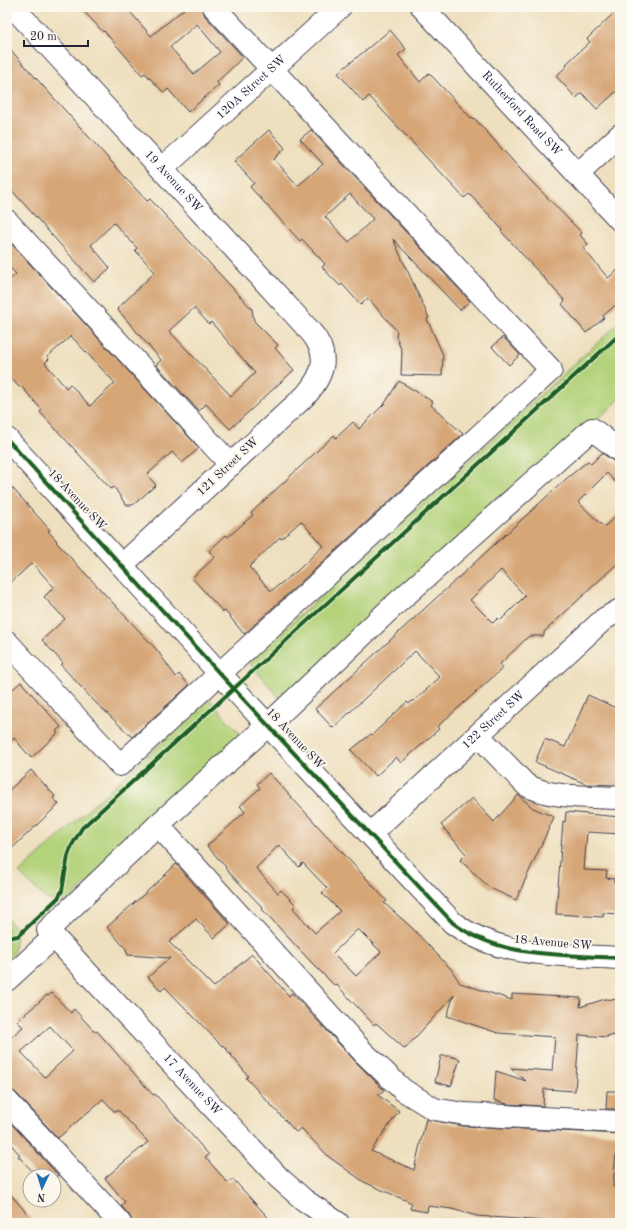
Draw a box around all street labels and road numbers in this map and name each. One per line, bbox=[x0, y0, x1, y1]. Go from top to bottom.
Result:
street label: 120A Street SW bbox=[215, 53, 289, 122]
street label: Rutherford Road SW bbox=[479, 69, 564, 159]
street label: 19 Avenue SW bbox=[142, 148, 204, 215]
street label: 121 Street SW bbox=[195, 435, 261, 499]
street label: 18 Avenue SW bbox=[46, 467, 108, 533]
street label: 122 Street SW bbox=[460, 689, 527, 752]
street label: 18 Avenue SW bbox=[264, 706, 326, 772]
street label: 18 Avenue SW bbox=[513, 934, 593, 952]
street label: 17 Avenue SW bbox=[161, 1052, 224, 1118]

